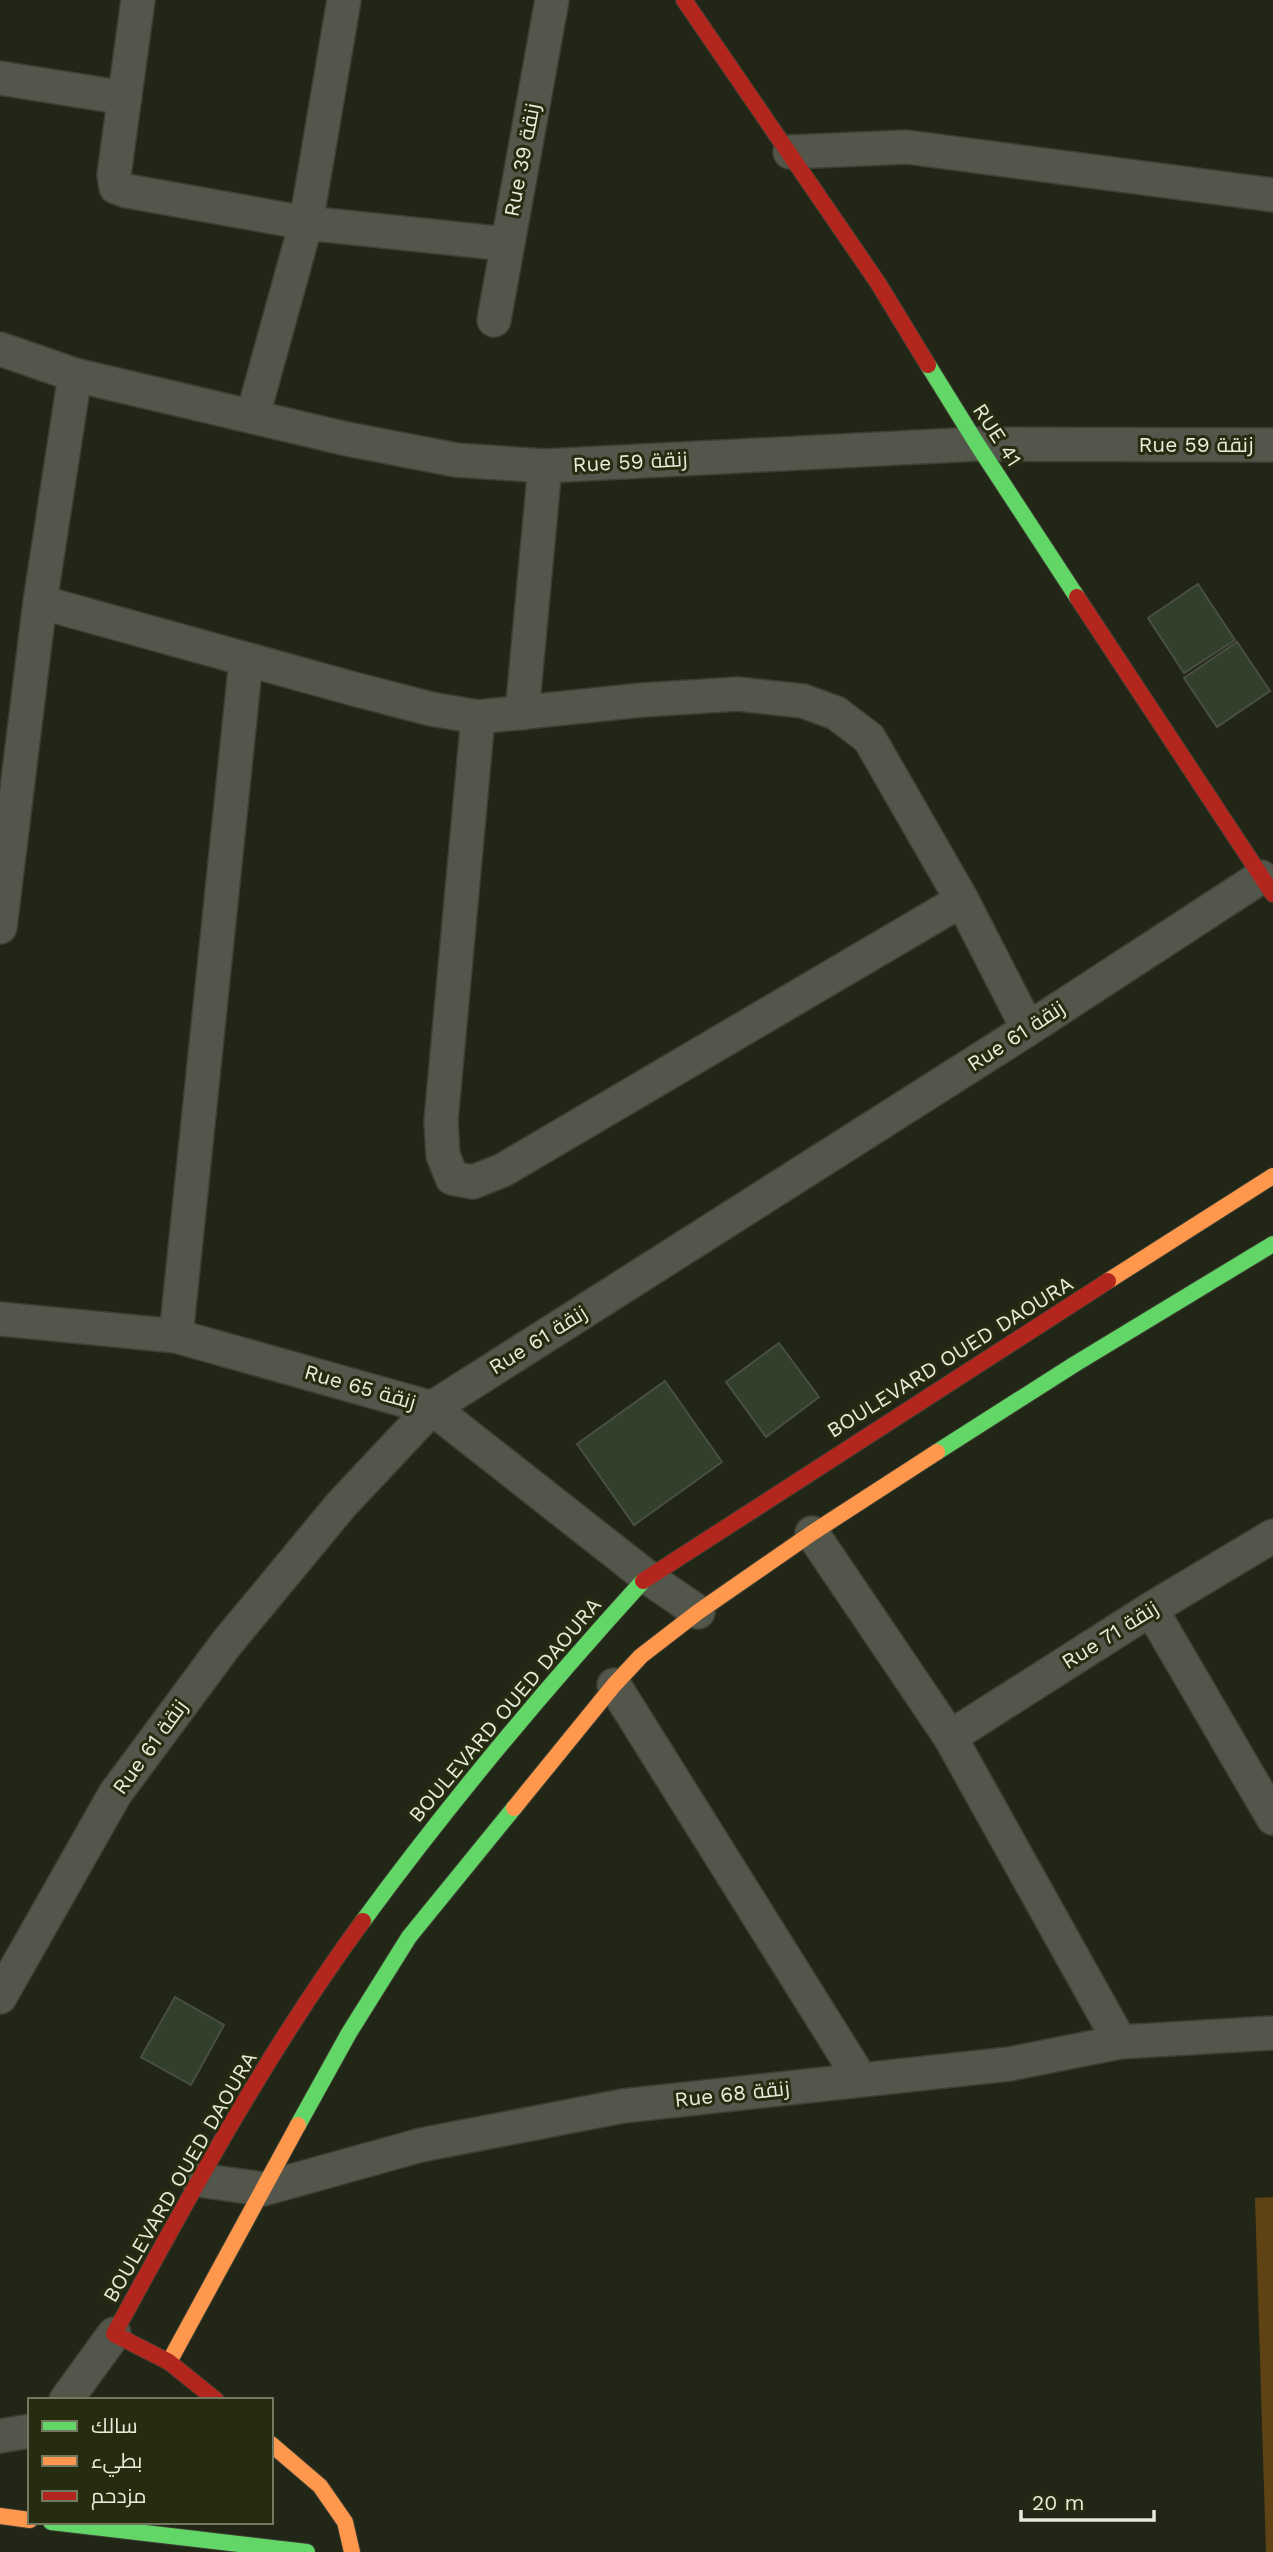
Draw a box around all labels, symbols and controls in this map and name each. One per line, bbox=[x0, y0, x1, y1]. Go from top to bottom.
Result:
street label: Rue 39 زنقة bbox=[498, 101, 545, 219]
street label: RUE 41 bbox=[968, 399, 1027, 471]
street label: Rue 59 زنقة bbox=[1139, 432, 1254, 457]
street label: Rue 59 زنقة bbox=[572, 446, 688, 477]
street label: Rue 61 زنقة bbox=[962, 995, 1069, 1076]
street label: BOULEVARD OUED DAOURA bbox=[822, 1270, 1078, 1443]
street label: Rue 61 زنقة bbox=[484, 1300, 591, 1380]
street label: Rue 65 زنقة bbox=[302, 1359, 419, 1414]
street label: BOULEVARD OUED DAOURA bbox=[403, 1592, 606, 1827]
street label: Rue 71 زنقة bbox=[1057, 1595, 1163, 1674]
street label: Rue 61 زنقة bbox=[107, 1695, 192, 1799]
street label: BOULEVARD OUED DAOURA bbox=[97, 2047, 262, 2307]
street label: Rue 68 زنقة bbox=[673, 2075, 791, 2112]
legend bbox=[28, 2398, 273, 2524]
text: سالك bbox=[91, 2413, 138, 2438]
text: بطيء bbox=[91, 2448, 142, 2477]
scale bar bbox=[1021, 2478, 1154, 2522]
text: مزدحم bbox=[91, 2483, 146, 2510]
text: 20 m bbox=[1032, 2490, 1084, 2515]

